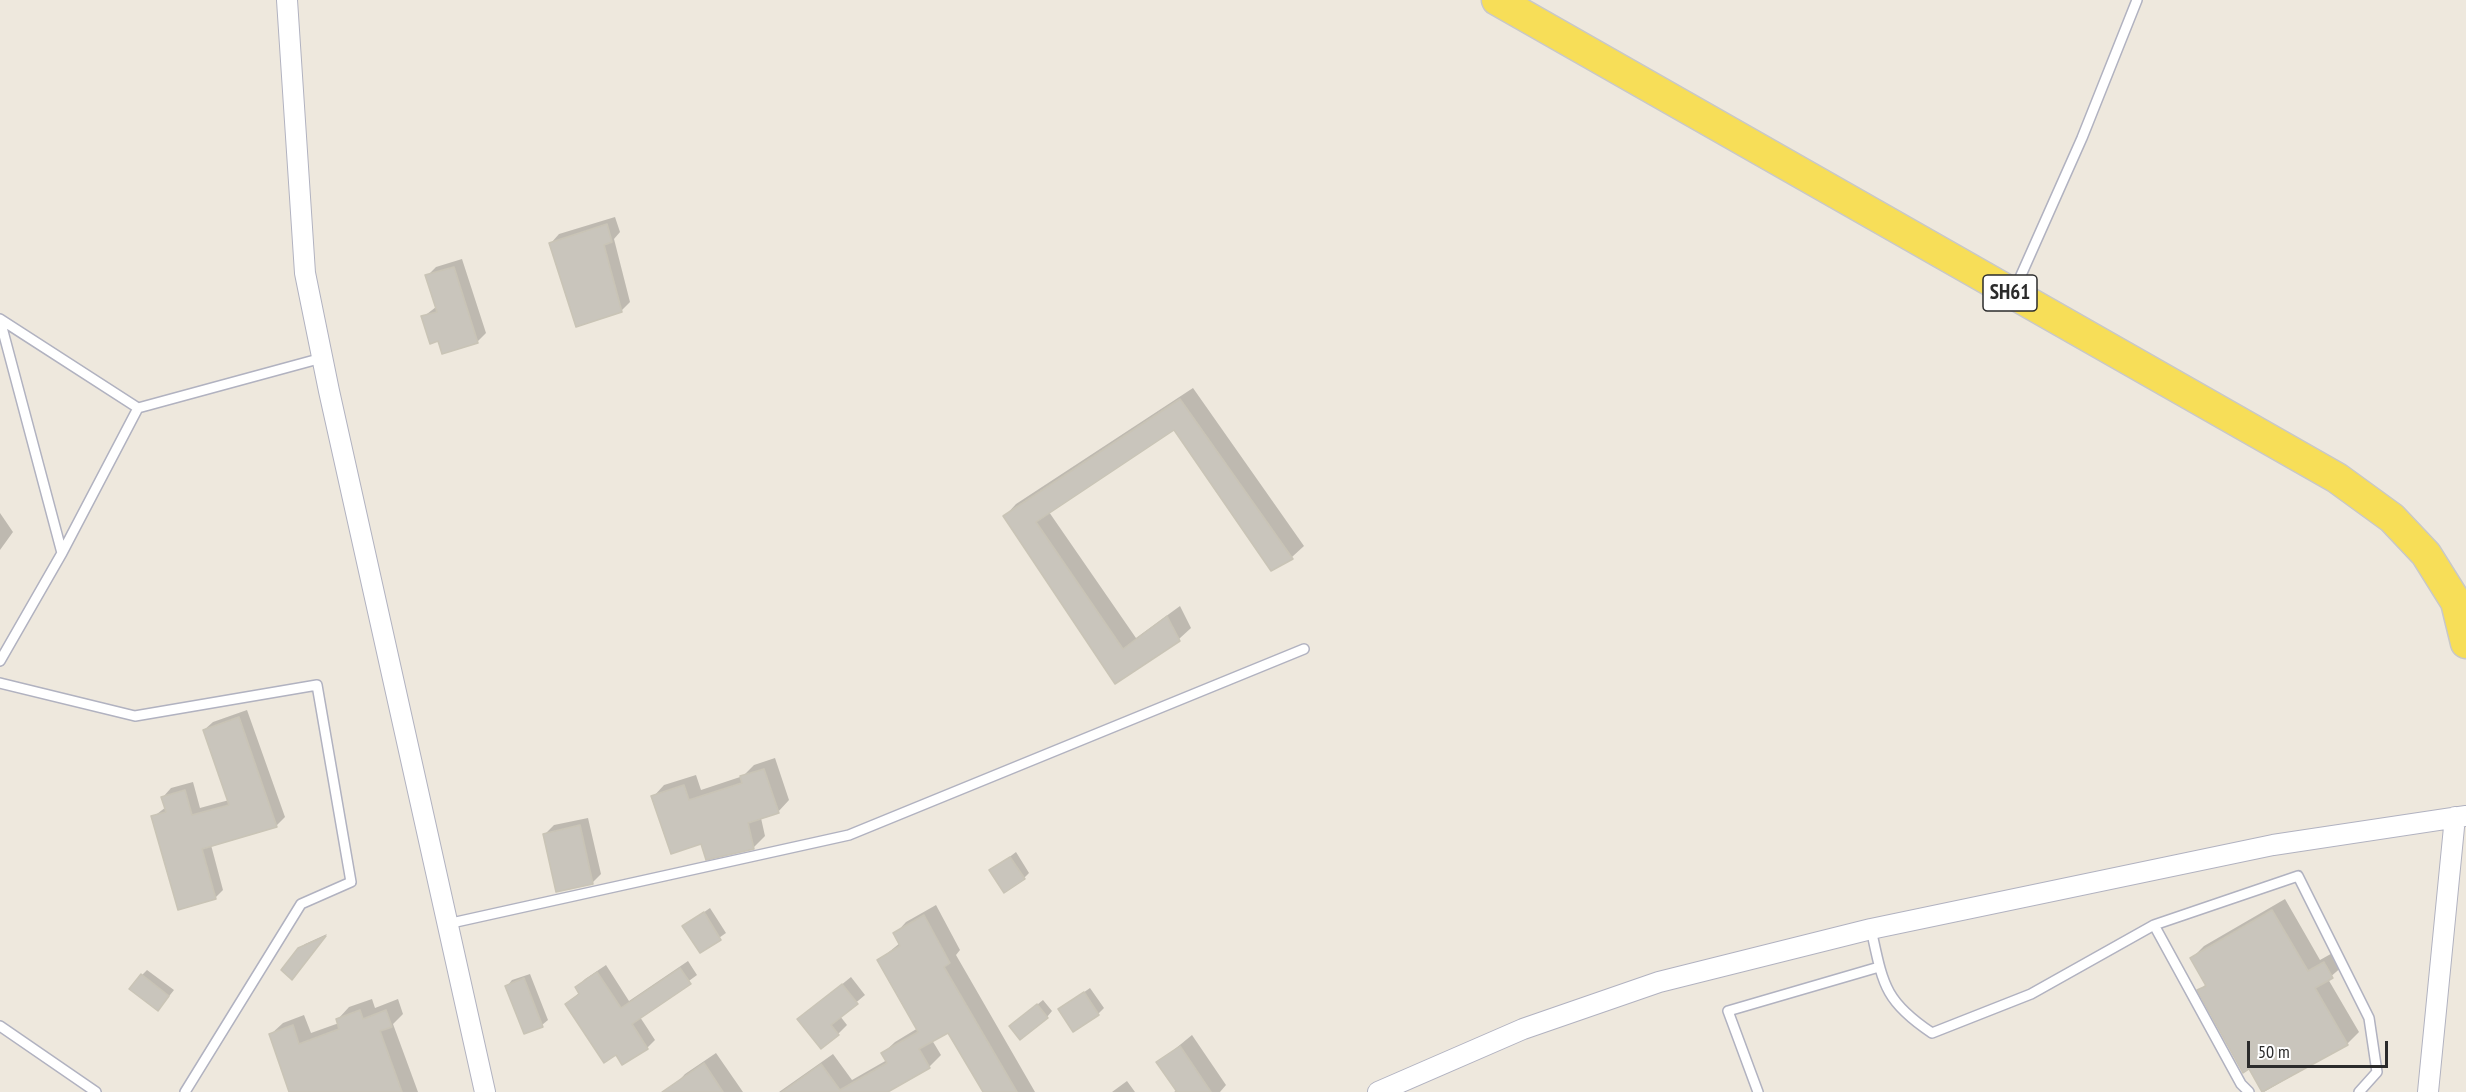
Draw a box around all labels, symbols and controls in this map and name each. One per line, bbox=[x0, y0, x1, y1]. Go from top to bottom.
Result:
road number: SH61 bbox=[1983, 275, 2037, 311]
scale bar bbox=[2250, 1029, 2391, 1067]
text: 50 m bbox=[2258, 1040, 2290, 1063]

